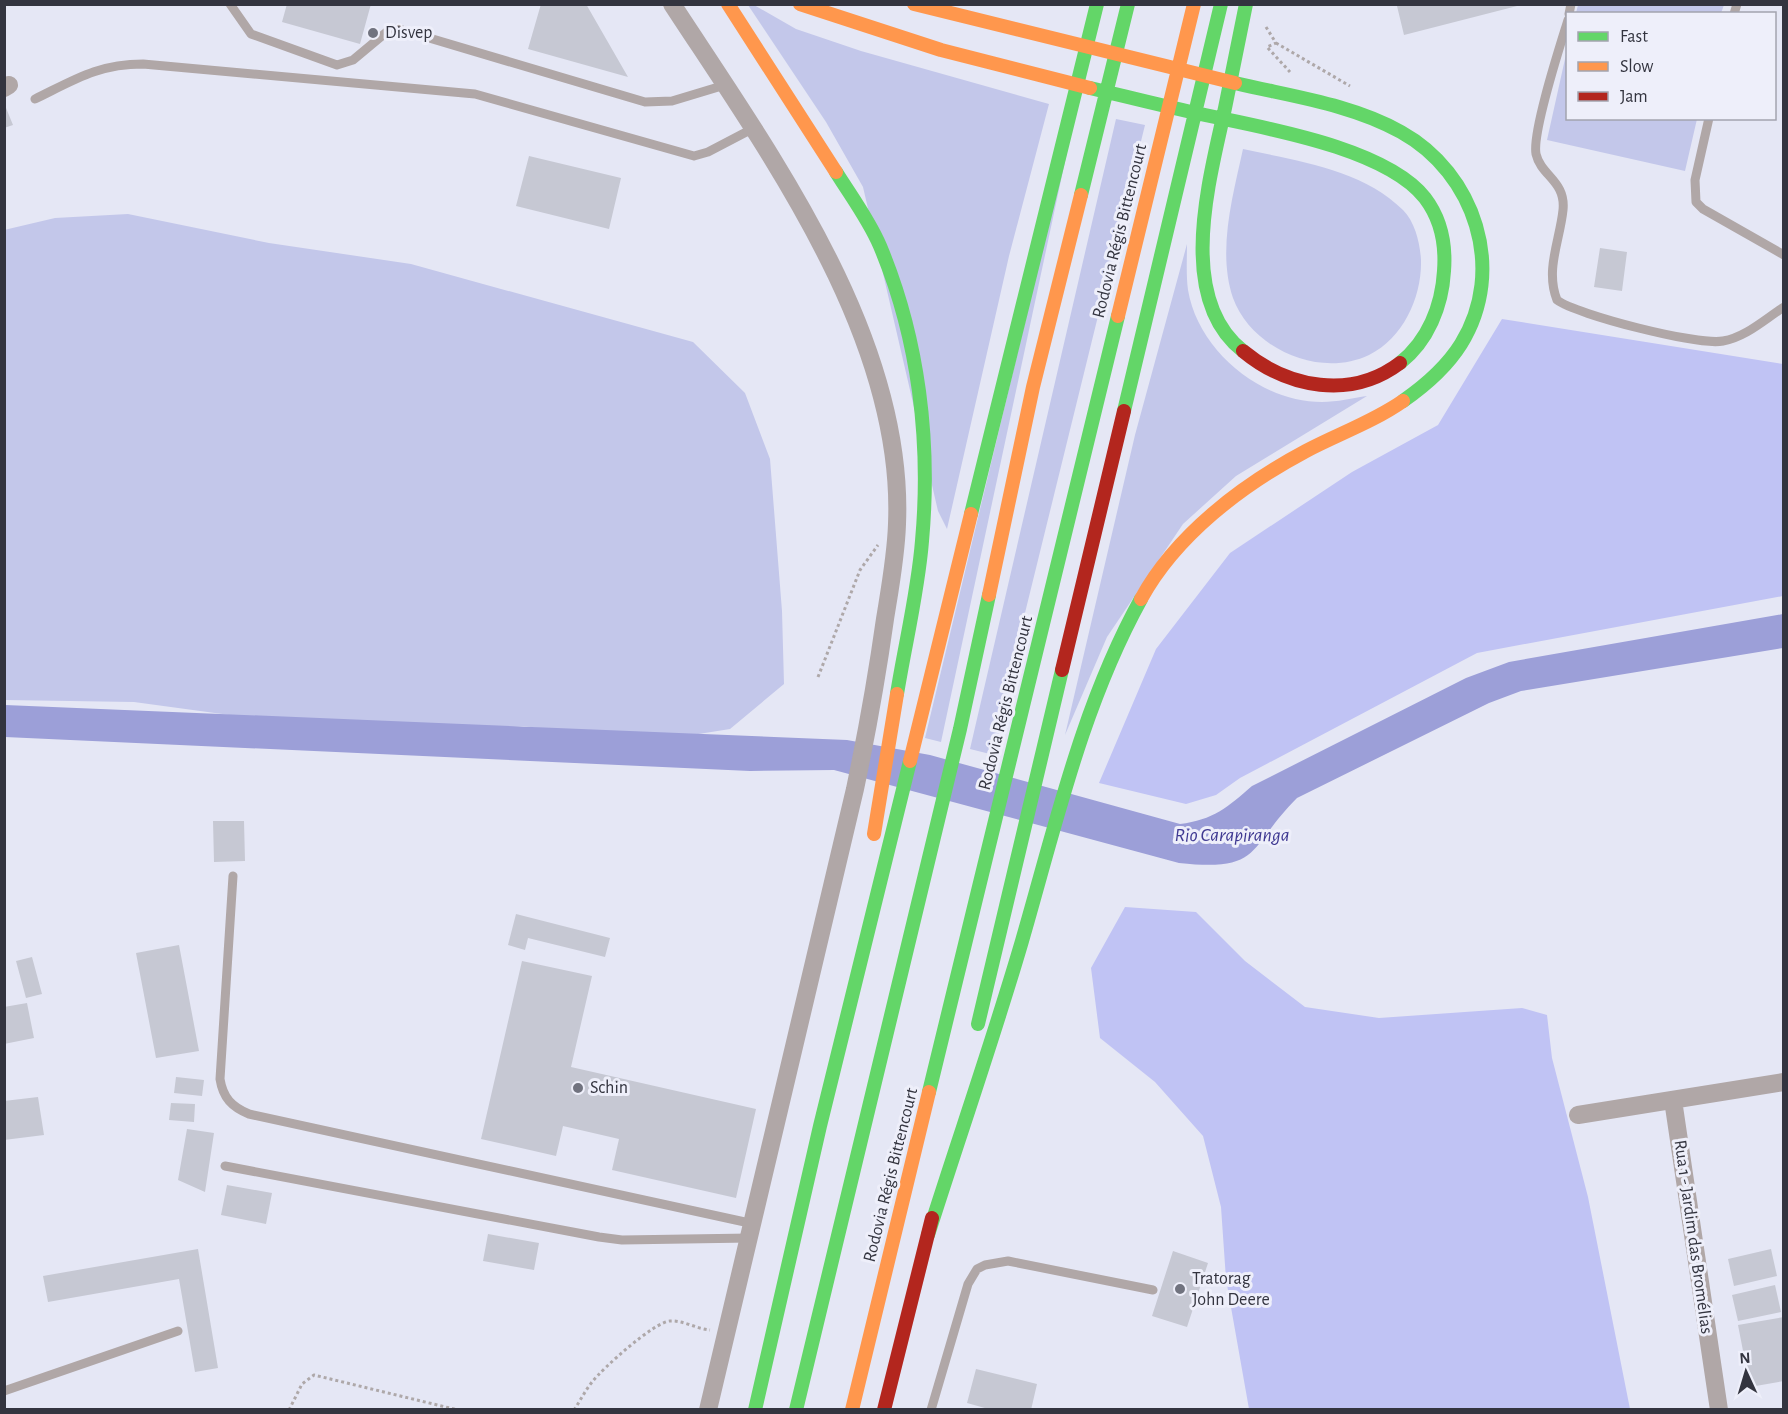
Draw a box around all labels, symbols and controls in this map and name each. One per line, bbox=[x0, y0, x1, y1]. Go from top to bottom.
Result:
legend bbox=[1566, 12, 1776, 120]
place label: Disvep bbox=[385, 24, 432, 42]
marker: Disvep bbox=[366, 26, 380, 40]
text: Fast bbox=[1620, 28, 1648, 46]
text: Slow bbox=[1620, 58, 1653, 76]
text: Jam bbox=[1620, 88, 1648, 106]
street label: Rodovia Régis Bittencourt bbox=[1090, 142, 1150, 320]
street label: Rodovia Régis Bittencourt bbox=[976, 614, 1036, 792]
water label: Rio Carapiranga bbox=[1175, 825, 1290, 845]
place label: Schin bbox=[590, 1079, 628, 1097]
marker: Schin bbox=[571, 1081, 585, 1095]
street label: Rodovia Régis Bittencourt bbox=[861, 1086, 921, 1264]
street label: Rua 1 - Jardim das Bromélias bbox=[1670, 1139, 1716, 1335]
place label: Tratorag John Deere bbox=[1192, 1270, 1270, 1309]
marker: Tratorag John Deere bbox=[1173, 1282, 1187, 1296]
north arrow bbox=[1716, 1342, 1776, 1402]
text: N bbox=[1739, 1350, 1751, 1366]

